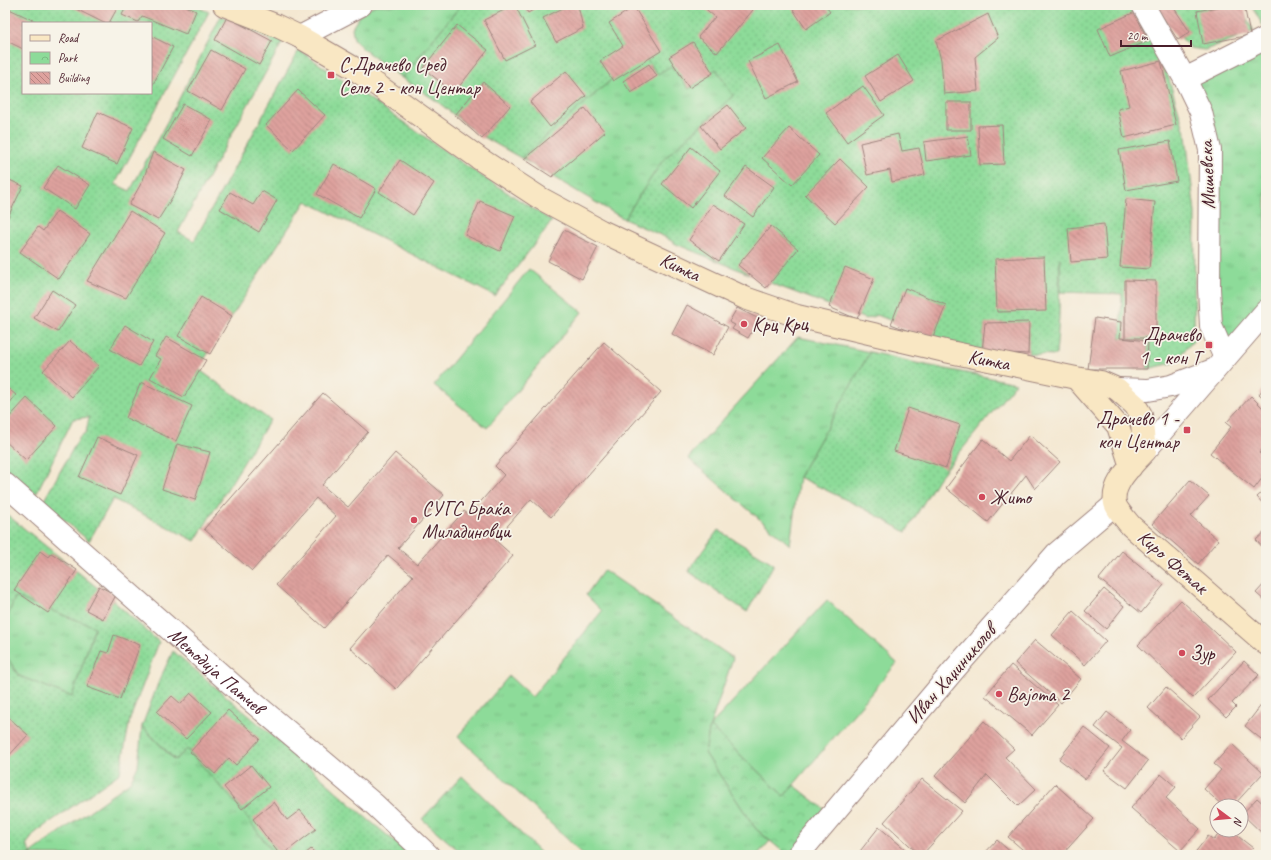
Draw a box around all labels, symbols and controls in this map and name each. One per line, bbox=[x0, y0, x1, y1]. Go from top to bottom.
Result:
legend bbox=[22, 22, 152, 94]
scale bar bbox=[1121, 22, 1191, 48]
text: 20 m bbox=[1127, 28, 1149, 44]
text: Road bbox=[58, 30, 80, 46]
text: Park bbox=[58, 50, 79, 66]
place label: С.Драчево Сред Село 2 - кон Центар bbox=[339, 52, 481, 100]
text: Building bbox=[58, 70, 90, 86]
marker: С.Драчево Сред Село 2 - кон Центар bbox=[326, 70, 336, 80]
street label: Мишевска bbox=[1193, 138, 1221, 210]
street label: Китка bbox=[656, 247, 706, 288]
place label: Крц Крц bbox=[752, 312, 810, 337]
marker: Крц Крц bbox=[739, 319, 749, 329]
place label: Драчево 1 - кон T bbox=[1139, 322, 1205, 370]
marker: Драчево 1 - кон T bbox=[1204, 340, 1214, 350]
street label: Китка bbox=[966, 344, 1014, 377]
place label: Драчево 1 - кон Центар bbox=[1096, 406, 1180, 454]
marker: Драчево 1 - кон Центар bbox=[1182, 425, 1192, 435]
place label: Жито bbox=[990, 485, 1033, 510]
marker: Жито bbox=[977, 492, 987, 502]
place label: СУГС Браќа Миладиновци bbox=[422, 496, 512, 544]
marker: СУГС Браќа Миладиновци bbox=[409, 515, 419, 525]
street label: Киро Фетак bbox=[1133, 525, 1215, 601]
street label: Иван Хаџиниколов bbox=[901, 615, 1004, 729]
street label: Методија Патчев bbox=[163, 622, 273, 722]
place label: Зур bbox=[1190, 641, 1216, 666]
marker: Зур bbox=[1177, 648, 1187, 658]
place label: Вајота 2 bbox=[1007, 682, 1071, 707]
marker: Вајота 2 bbox=[994, 689, 1004, 699]
north arrow bbox=[1209, 798, 1249, 838]
text: N bbox=[1230, 816, 1246, 828]

